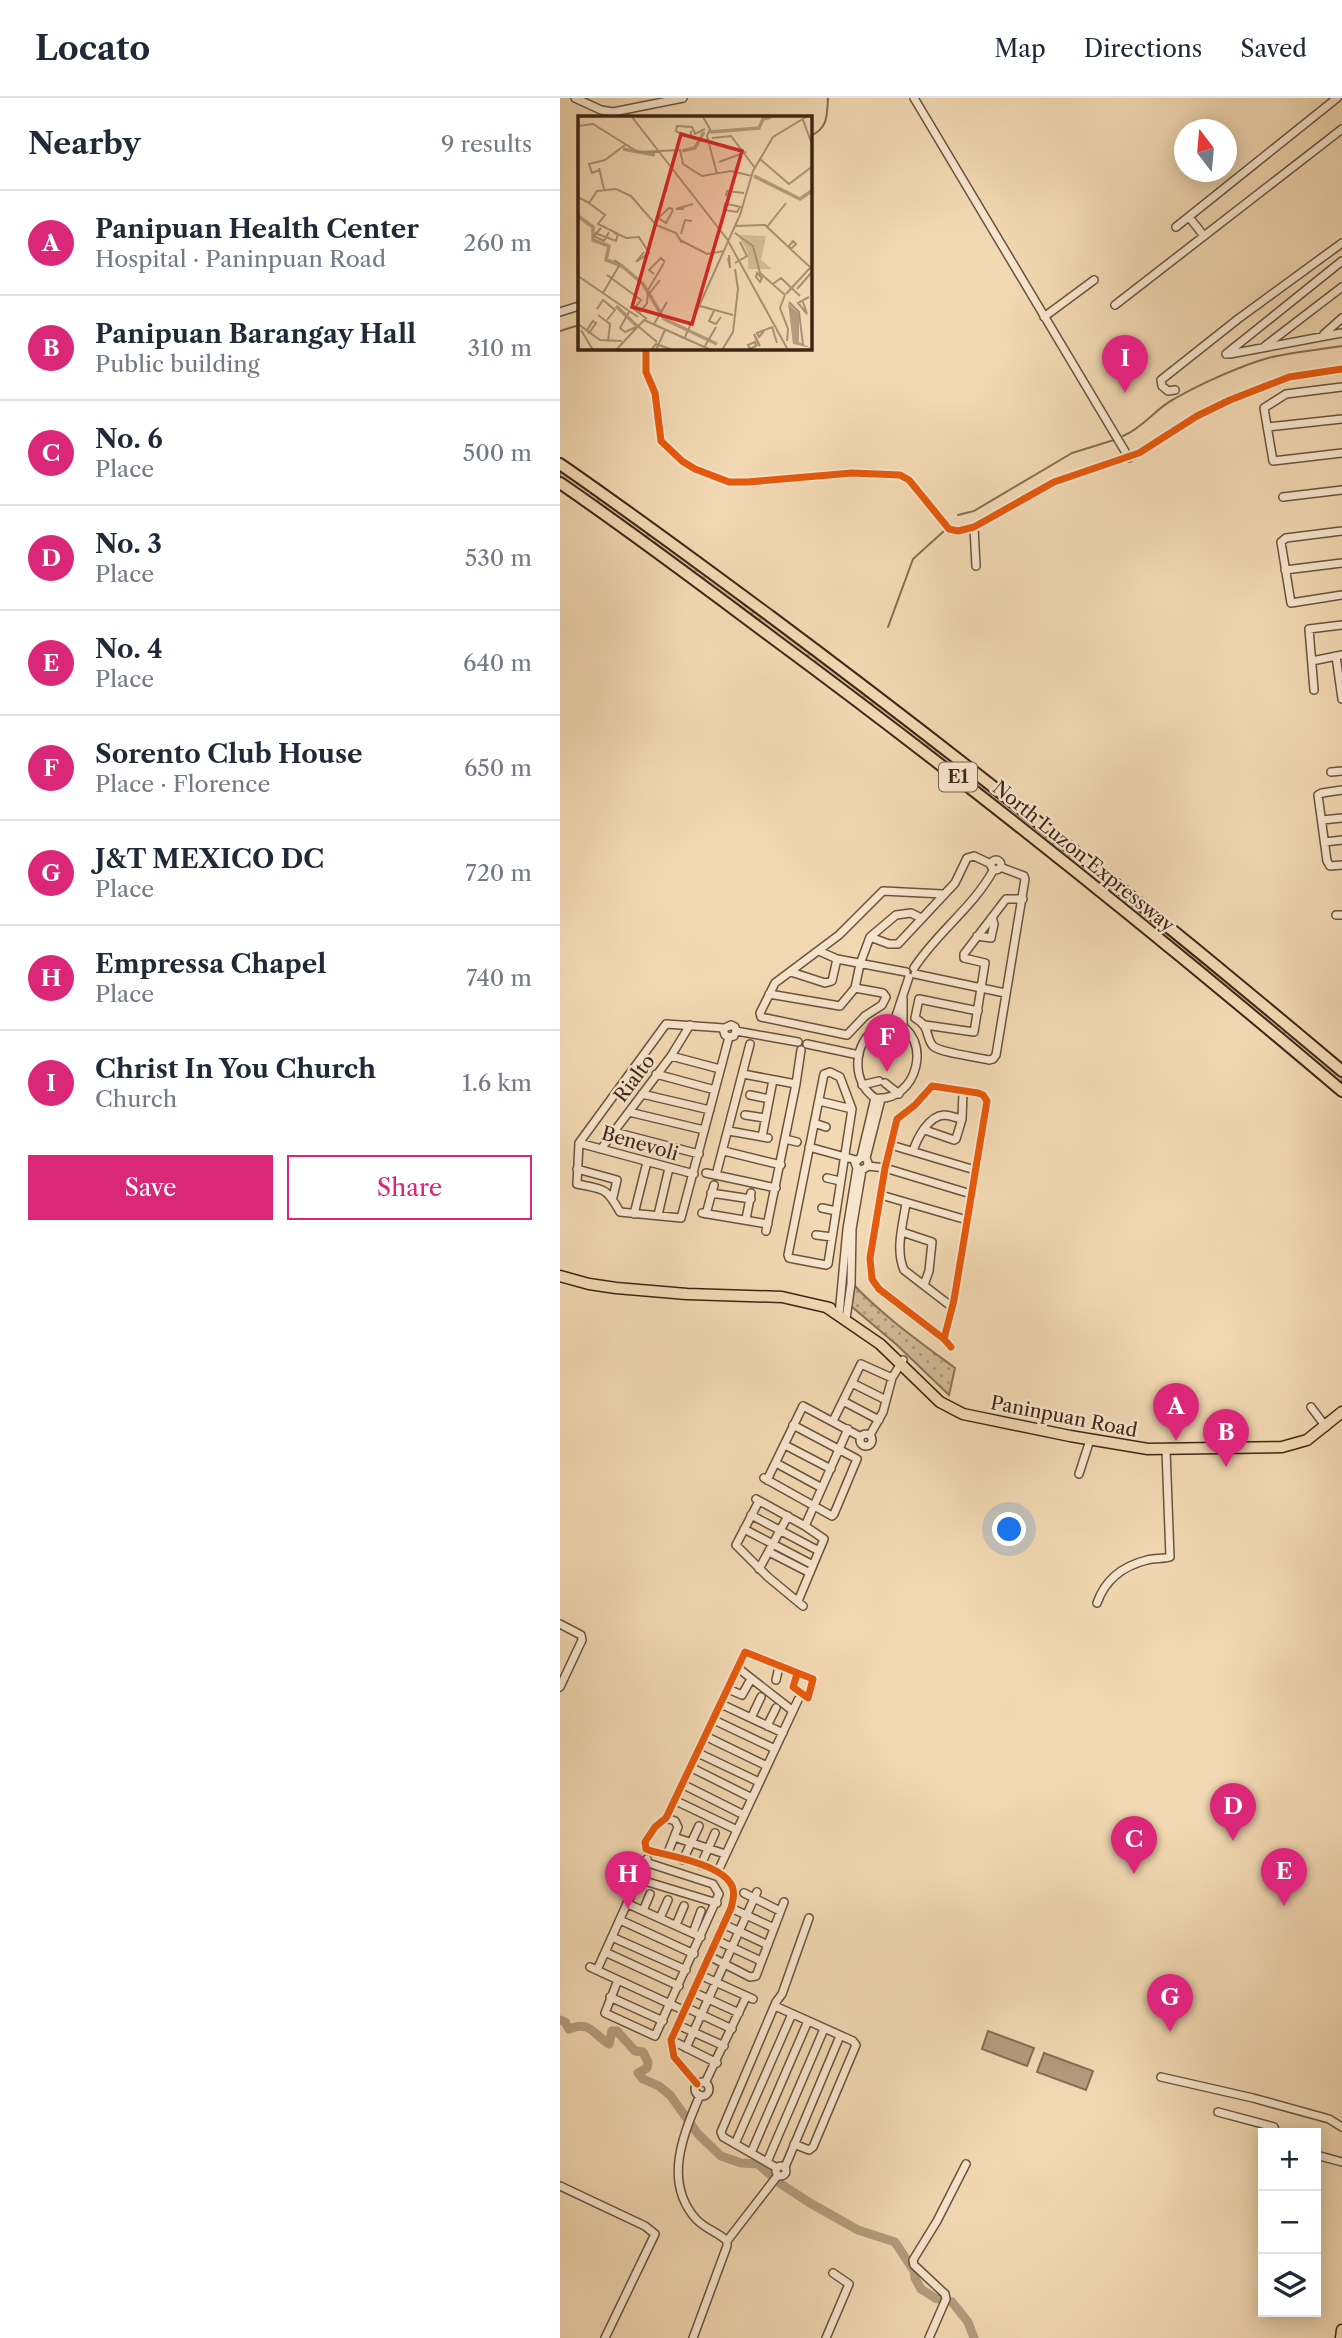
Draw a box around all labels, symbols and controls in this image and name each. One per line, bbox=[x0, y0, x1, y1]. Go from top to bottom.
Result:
text: Locato bbox=[35, 28, 150, 69]
text: Map bbox=[994, 34, 1046, 63]
text: Directions bbox=[1084, 34, 1202, 63]
text: Saved bbox=[1240, 34, 1307, 63]
inset map bbox=[578, 116, 812, 350]
north arrow bbox=[1174, 119, 1237, 182]
text: Nearby bbox=[28, 125, 141, 162]
text: 9 results bbox=[441, 130, 532, 158]
text: Panipuan Health Center bbox=[95, 213, 419, 245]
text: A bbox=[42, 229, 60, 257]
text: 260 m bbox=[463, 229, 532, 257]
text: Hospital · Paninpuan Road bbox=[95, 245, 386, 273]
text: Panipuan Barangay Hall bbox=[95, 318, 416, 350]
text: B bbox=[42, 334, 60, 362]
text: 310 m bbox=[468, 334, 532, 362]
pin: I bbox=[1102, 335, 1148, 393]
text: Public building bbox=[95, 350, 260, 378]
text: No. 6 bbox=[95, 423, 163, 455]
text: C bbox=[42, 439, 60, 467]
text: 500 m bbox=[463, 439, 532, 467]
text: Place bbox=[95, 455, 154, 483]
text: No. 3 bbox=[95, 528, 162, 560]
text: D bbox=[41, 544, 61, 572]
text: 530 m bbox=[465, 544, 532, 572]
text: Place bbox=[95, 560, 154, 588]
text: No. 4 bbox=[95, 633, 163, 665]
text: E bbox=[43, 649, 59, 677]
text: 640 m bbox=[463, 649, 532, 677]
text: Place bbox=[95, 665, 154, 693]
text: Sorento Club House bbox=[95, 738, 363, 770]
text: F bbox=[43, 754, 59, 782]
text: 650 m bbox=[464, 754, 532, 782]
road number: E1 bbox=[939, 762, 977, 792]
text: Place · Florence bbox=[95, 770, 270, 798]
street label: North Luzon Expressway bbox=[988, 776, 1179, 937]
text: J&T MEXICO DC bbox=[95, 843, 324, 875]
text: G bbox=[41, 859, 61, 887]
text: 720 m bbox=[465, 859, 532, 887]
text: Place bbox=[95, 875, 154, 903]
text: Empressa Chapel bbox=[95, 948, 326, 980]
text: H bbox=[41, 964, 62, 992]
text: 740 m bbox=[466, 964, 532, 992]
text: Place bbox=[95, 980, 154, 1008]
pin: F bbox=[864, 1014, 910, 1072]
street label: Rialto bbox=[609, 1050, 660, 1107]
text: Christ In You Church bbox=[95, 1053, 376, 1085]
text: I bbox=[46, 1069, 56, 1097]
text: 1.6 km bbox=[462, 1069, 532, 1097]
text: Church bbox=[95, 1085, 177, 1113]
street label: Benevoli bbox=[599, 1122, 681, 1165]
button: Save bbox=[28, 1155, 273, 1220]
button: Share bbox=[287, 1155, 532, 1220]
pin: A bbox=[1153, 1383, 1199, 1441]
street label: Paninpuan Road bbox=[988, 1391, 1140, 1442]
pin: B bbox=[1203, 1409, 1249, 1467]
your location bbox=[992, 1512, 1026, 1546]
pin: D bbox=[1210, 1783, 1256, 1841]
pin: C bbox=[1111, 1816, 1157, 1874]
pin: E bbox=[1261, 1848, 1307, 1906]
pin: H bbox=[605, 1851, 651, 1909]
pin: G bbox=[1147, 1974, 1193, 2032]
map controls bbox=[1258, 2128, 1321, 2317]
button: + bbox=[1258, 2128, 1321, 2191]
button: − bbox=[1258, 2191, 1321, 2254]
button: layers bbox=[1258, 2254, 1321, 2317]

